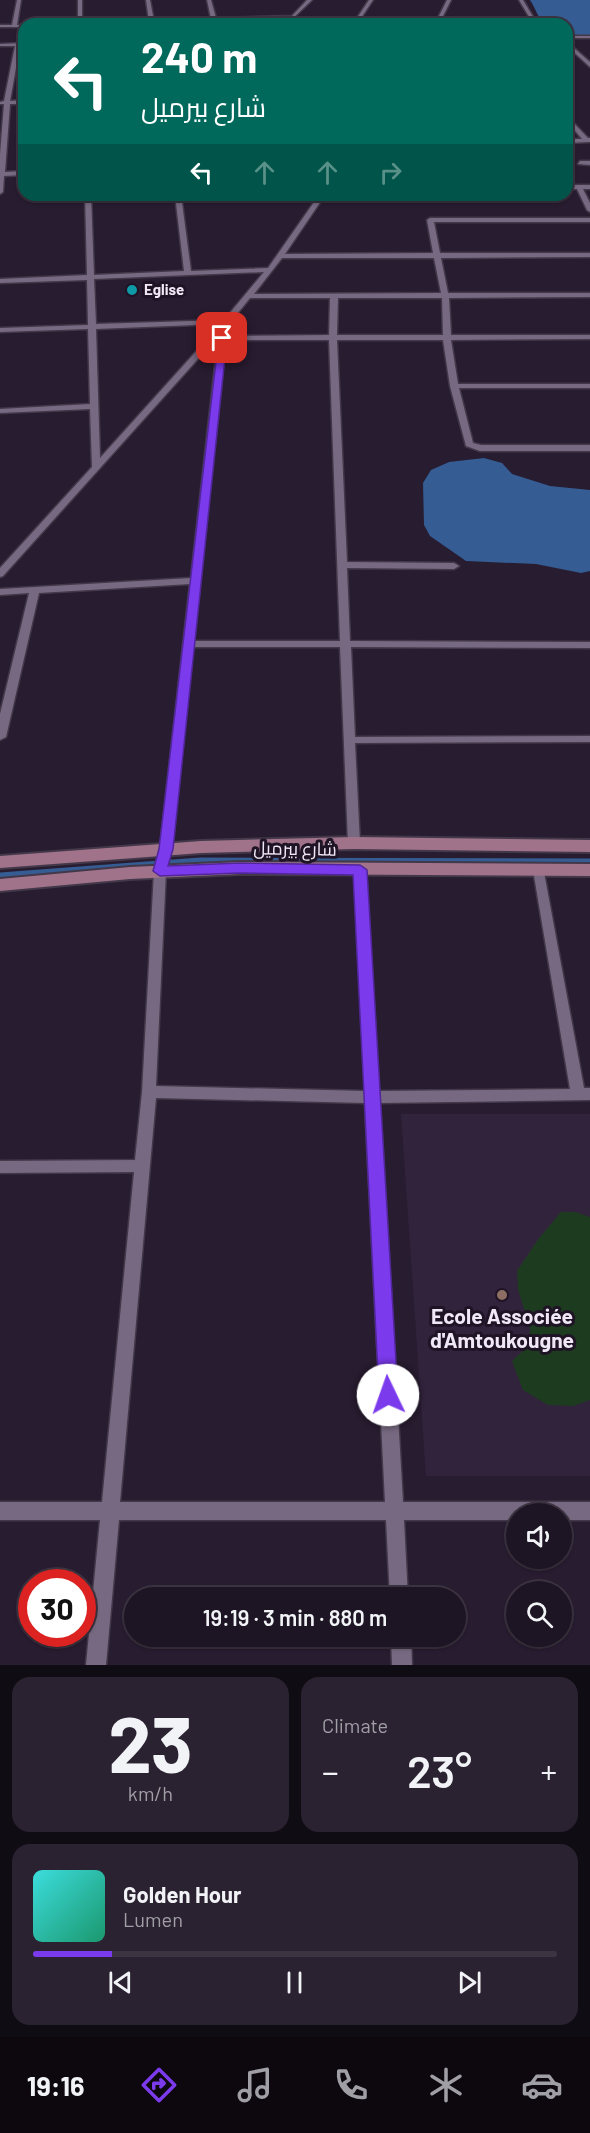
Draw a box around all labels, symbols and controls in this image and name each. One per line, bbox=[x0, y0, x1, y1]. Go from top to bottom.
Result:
text: 240 m bbox=[141, 31, 257, 81]
icon: left bbox=[42, 42, 120, 120]
text: شارع بيرميل bbox=[141, 90, 266, 122]
icon: left bbox=[185, 156, 218, 189]
icon: ahead bbox=[248, 156, 281, 189]
icon: ahead bbox=[311, 156, 344, 189]
icon: right bbox=[374, 156, 407, 189]
place label: Eglise bbox=[144, 280, 184, 298]
marker: Eglise bbox=[125, 283, 139, 297]
pin bbox=[196, 312, 247, 363]
icon: arrive bbox=[205, 321, 238, 354]
street label: شارع بيرميل bbox=[253, 836, 337, 862]
marker: Ecole Associée d'Amtoukougne bbox=[495, 1288, 509, 1302]
place label: Ecole Associée d'Amtoukougne bbox=[430, 1303, 574, 1352]
position arrow bbox=[356, 1363, 420, 1427]
map controls bbox=[506, 1503, 572, 1647]
button: sound bbox=[506, 1503, 572, 1569]
speed limit sign: 30 bbox=[18, 1569, 96, 1647]
button: search bbox=[506, 1581, 572, 1647]
text: 19:19 · 3 min · 880 m bbox=[203, 1604, 387, 1630]
text: 23 bbox=[108, 1695, 193, 1789]
text: Climate bbox=[322, 1713, 388, 1737]
text: 23° bbox=[407, 1743, 472, 1797]
text: − bbox=[322, 1751, 339, 1791]
text: + bbox=[541, 1751, 557, 1791]
text: km/h bbox=[128, 1781, 173, 1805]
text: Golden Hour bbox=[123, 1881, 241, 1907]
text: Lumen bbox=[123, 1907, 183, 1931]
icon: previous bbox=[104, 1966, 137, 1999]
icon: pause bbox=[278, 1966, 311, 1999]
icon: next bbox=[453, 1966, 486, 1999]
icon: directions bbox=[138, 2064, 180, 2106]
icon: music bbox=[234, 2064, 276, 2106]
icon: phone bbox=[330, 2064, 372, 2106]
icon: climate bbox=[425, 2064, 467, 2106]
icon: car bbox=[521, 2064, 563, 2106]
text: 19:16 bbox=[27, 2069, 85, 2101]

